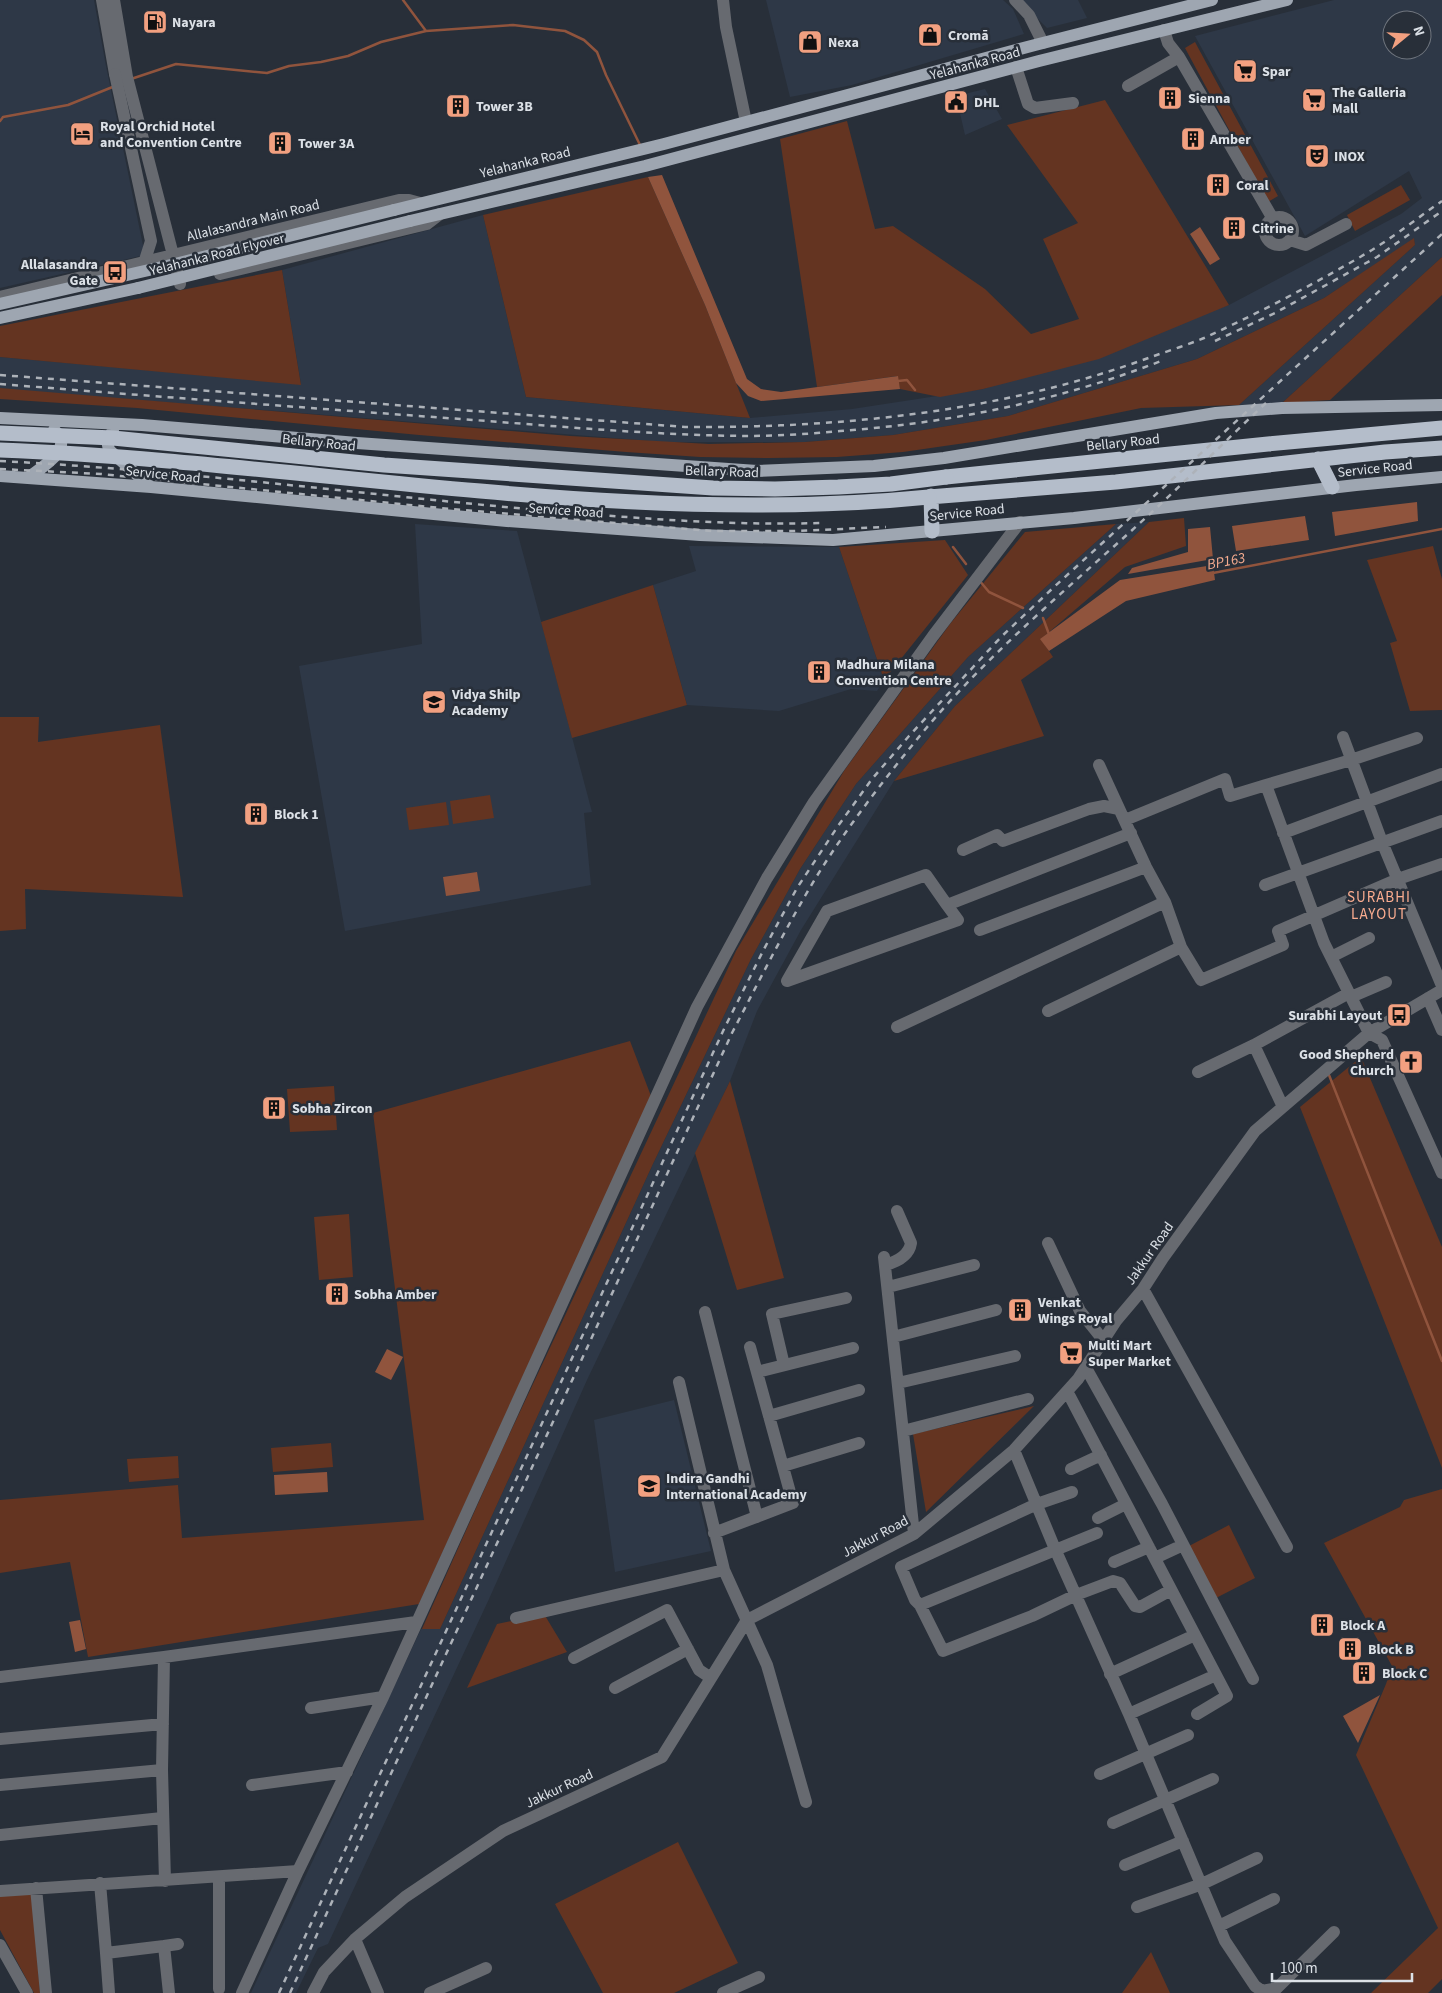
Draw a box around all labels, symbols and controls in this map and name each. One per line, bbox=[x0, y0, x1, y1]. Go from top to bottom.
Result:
fuel station icon: Nayara bbox=[142, 9, 168, 35]
north arrow bbox=[1382, 10, 1432, 60]
place label: Nayara bbox=[172, 13, 216, 33]
shop icon: Cromā bbox=[917, 22, 943, 48]
text: N bbox=[1407, 24, 1429, 39]
place label: Cromā bbox=[948, 26, 989, 46]
shop icon: Nexa bbox=[797, 29, 823, 55]
place label: Nexa bbox=[828, 33, 859, 53]
street label: Yelahanka Road bbox=[927, 42, 1023, 86]
supermarket icon: Spar bbox=[1232, 58, 1258, 84]
place label: Spar bbox=[1262, 62, 1291, 82]
place label: The Galleria Mall bbox=[1332, 83, 1406, 119]
building icon: Sienna bbox=[1157, 85, 1183, 111]
supermarket icon: The Galleria Mall bbox=[1301, 87, 1327, 113]
public building icon: DHL bbox=[943, 89, 969, 115]
place label: Sienna bbox=[1188, 89, 1230, 109]
building icon: Tower 3B bbox=[445, 93, 471, 119]
place label: DHL bbox=[974, 93, 1000, 113]
place label: Tower 3B bbox=[476, 97, 533, 117]
place label: Royal Orchid Hotel and Convention Centre bbox=[100, 117, 242, 153]
hotel icon: Royal Orchid Hotel and Convention Centre bbox=[69, 121, 95, 147]
building icon: Amber bbox=[1180, 126, 1206, 152]
building icon: Tower 3A bbox=[267, 130, 293, 156]
place label: Amber bbox=[1209, 130, 1251, 150]
place label: Tower 3A bbox=[298, 134, 355, 154]
street label: Yelahanka Road bbox=[477, 142, 573, 184]
theatre icon: INOX bbox=[1304, 143, 1330, 169]
place label: INOX bbox=[1334, 147, 1365, 167]
building icon: Coral bbox=[1205, 172, 1231, 198]
place label: Coral bbox=[1236, 176, 1268, 196]
street label: Allalasandra Main Road bbox=[185, 195, 322, 247]
building icon: Citrine bbox=[1221, 215, 1247, 241]
place label: Citrine bbox=[1252, 219, 1294, 239]
street label: Yelahanka Road Flyover bbox=[147, 229, 287, 282]
place label: Allalasandra Gate bbox=[20, 255, 98, 291]
bus stop icon: Allalasandra Gate bbox=[102, 259, 128, 285]
street label: Bellary Road bbox=[281, 429, 357, 457]
street label: Bellary Road bbox=[1085, 429, 1161, 457]
street label: Service Road bbox=[1337, 455, 1414, 483]
street label: Service Road bbox=[124, 461, 201, 489]
street label: Bellary Road bbox=[685, 461, 759, 483]
street label: Service Road bbox=[528, 498, 604, 524]
street label: Service Road bbox=[929, 499, 1006, 527]
water label: BP163 bbox=[1205, 548, 1247, 575]
place label: Madhura Milana Convention Centre bbox=[836, 655, 952, 691]
building icon: Madhura Milana Convention Centre bbox=[806, 659, 832, 685]
place label: Vidya Shilp Academy bbox=[451, 685, 521, 721]
school or university icon: Vidya Shilp Academy bbox=[421, 689, 447, 715]
building icon: Block 1 bbox=[243, 801, 269, 827]
place label: Block 1 bbox=[274, 805, 319, 825]
district label: SURABHI LAYOUT bbox=[1347, 887, 1411, 925]
bus stop icon: Surabhi Layout bbox=[1386, 1002, 1412, 1028]
place label: Surabhi Layout bbox=[1288, 1006, 1383, 1026]
place label: Good Shepherd Church bbox=[1299, 1045, 1394, 1081]
church icon: Good Shepherd Church bbox=[1398, 1049, 1424, 1075]
building icon: Sobha Zircon bbox=[261, 1095, 287, 1121]
place label: Sobha Zircon bbox=[292, 1099, 373, 1119]
street label: Jakkur Road bbox=[1121, 1218, 1179, 1289]
building icon: Sobha Amber bbox=[324, 1281, 350, 1307]
place label: Sobha Amber bbox=[354, 1285, 437, 1305]
place label: Venkat Wings Royal bbox=[1037, 1293, 1112, 1329]
building icon: Venkat Wings Royal bbox=[1007, 1297, 1033, 1323]
place label: Multi Mart Super Market bbox=[1088, 1336, 1171, 1372]
supermarket icon: Multi Mart Super Market bbox=[1058, 1340, 1084, 1366]
place label: Indira Gandhi International Academy bbox=[666, 1469, 808, 1505]
school or university icon: Indira Gandhi International Academy bbox=[636, 1473, 662, 1499]
street label: Jakkur Road bbox=[839, 1511, 912, 1563]
building icon: Block A bbox=[1309, 1612, 1335, 1638]
place label: Block A bbox=[1340, 1616, 1386, 1636]
building icon: Block B bbox=[1337, 1636, 1363, 1662]
place label: Block B bbox=[1368, 1640, 1414, 1660]
building icon: Block C bbox=[1351, 1660, 1377, 1686]
place label: Block C bbox=[1382, 1664, 1427, 1684]
street label: Jakkur Road bbox=[522, 1764, 597, 1813]
scale bar bbox=[1272, 1950, 1412, 1982]
text: 100 m bbox=[1280, 1958, 1318, 1979]

